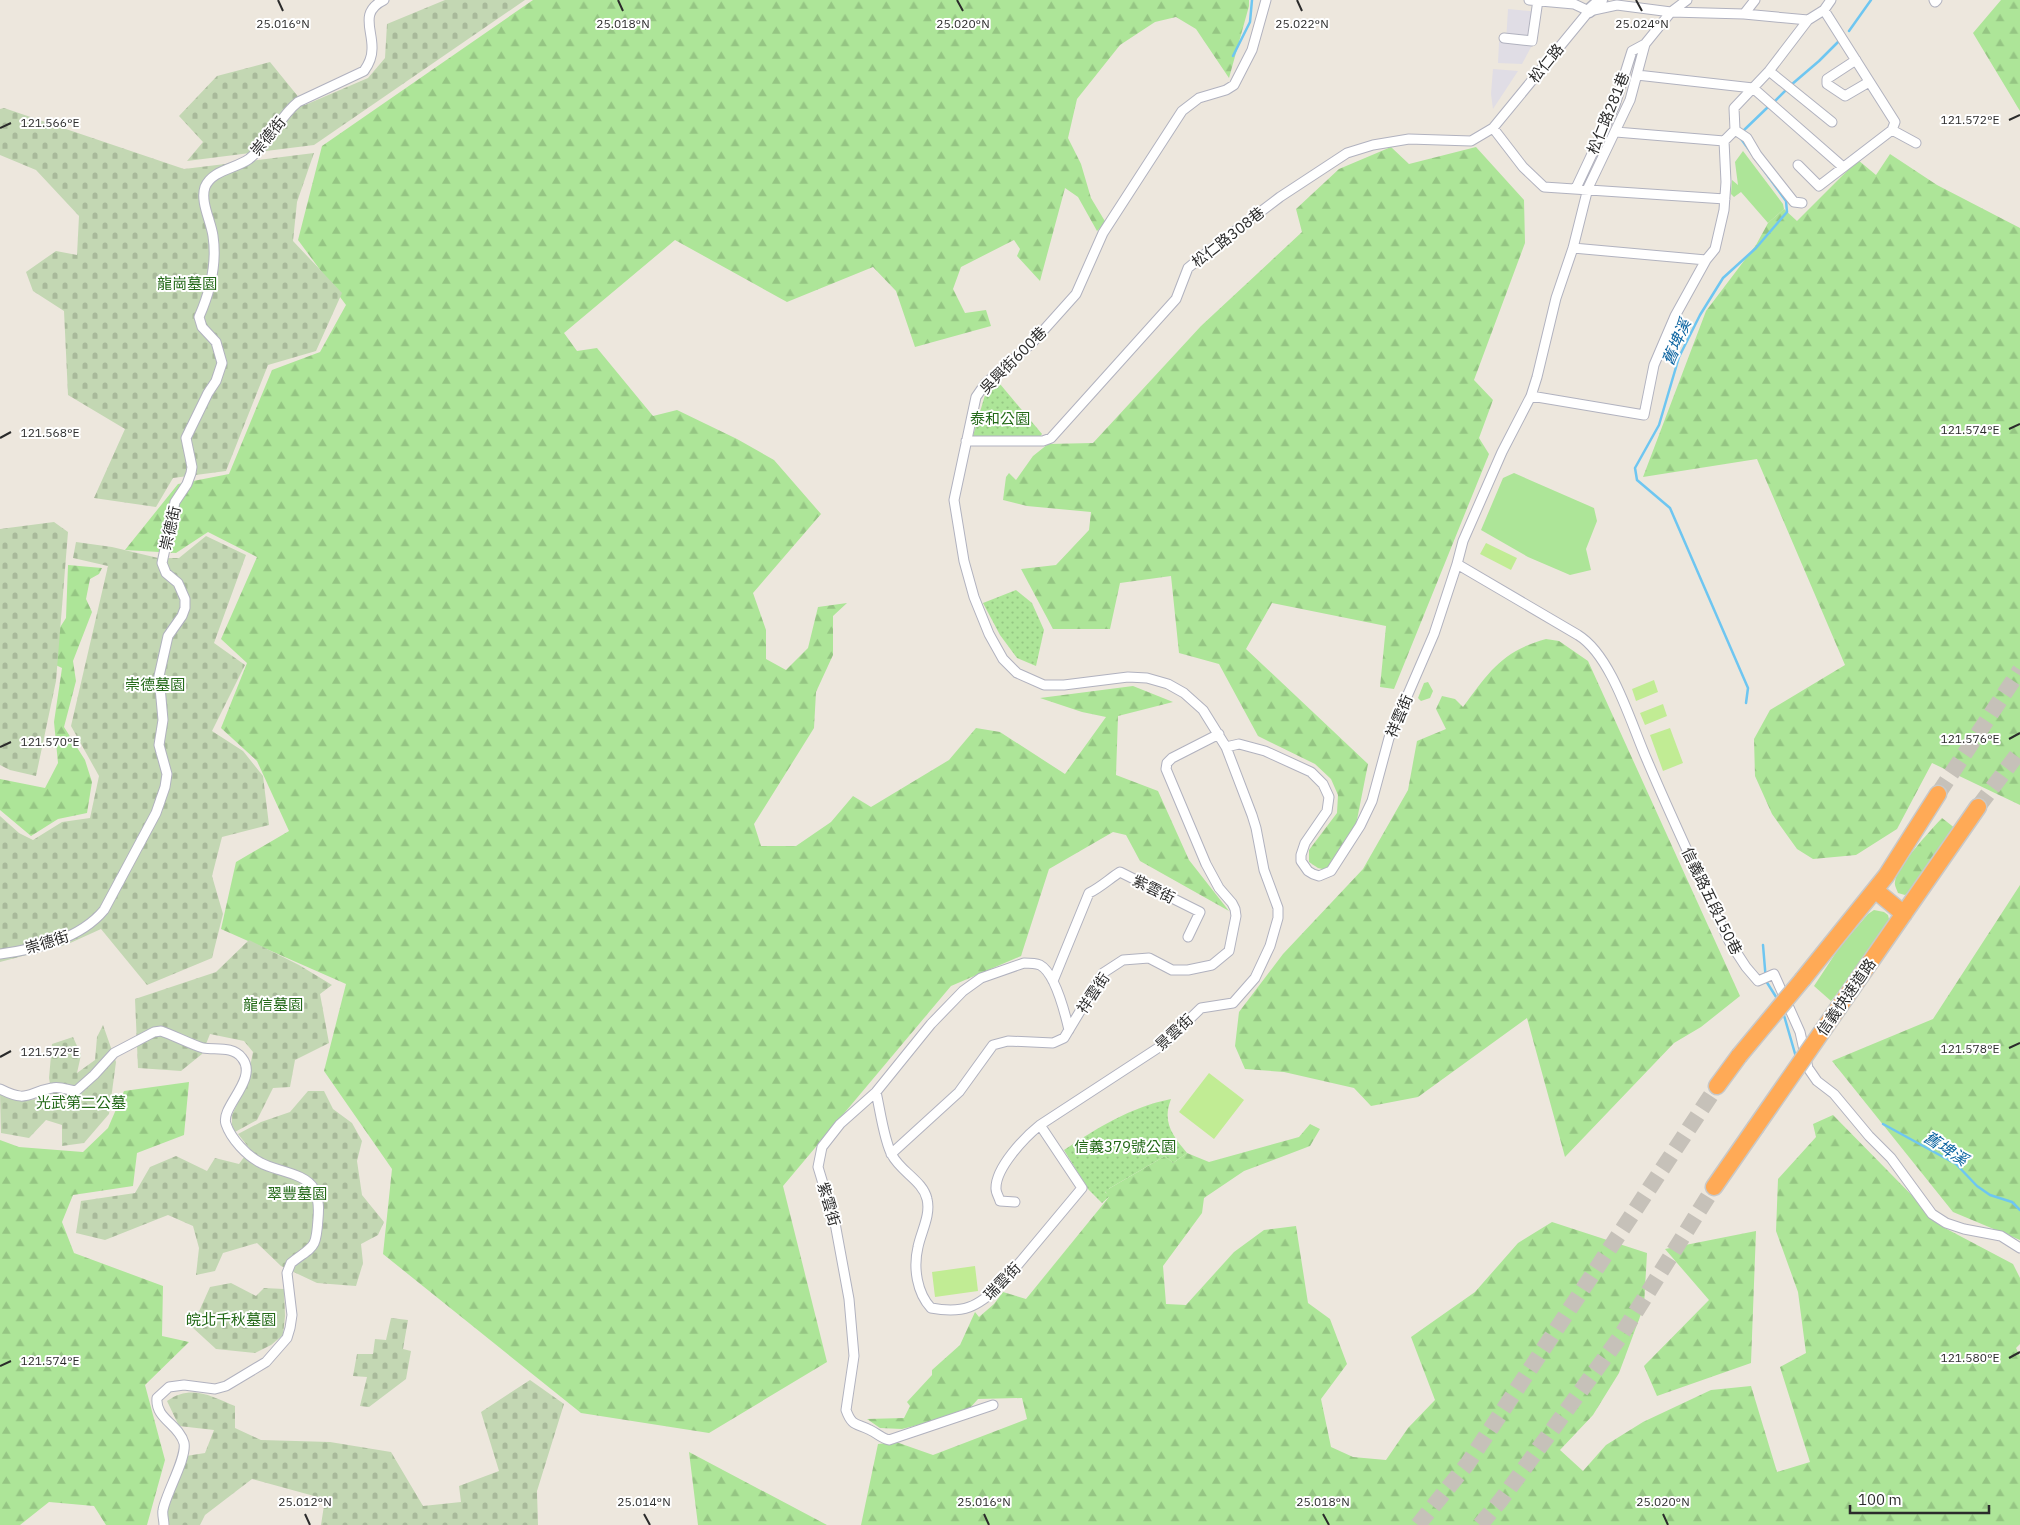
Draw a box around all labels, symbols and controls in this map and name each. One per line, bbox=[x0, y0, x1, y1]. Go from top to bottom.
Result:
text: 25.016°N bbox=[256, 16, 310, 31]
text: 25.018°N bbox=[596, 16, 650, 31]
text: 25.020°N bbox=[936, 16, 990, 31]
text: 25.022°N bbox=[1275, 16, 1329, 31]
text: 25.024°N bbox=[1615, 16, 1669, 31]
street label: 松仁路 bbox=[1524, 40, 1568, 86]
street label: 松仁路281巷 bbox=[1583, 69, 1633, 157]
text: 121.572°E bbox=[1940, 112, 2000, 127]
street label: 崇德街 bbox=[246, 113, 290, 159]
text: 121.566°E bbox=[20, 115, 80, 130]
street label: 松仁路308巷 bbox=[1188, 203, 1268, 271]
park label: 龍崗墓園 bbox=[157, 274, 217, 293]
water label: 舊埤溪 bbox=[1657, 314, 1695, 368]
street label: 吳興街600巷 bbox=[976, 323, 1050, 397]
park label: 泰和公園 bbox=[970, 409, 1030, 428]
text: 121.574°E bbox=[1940, 422, 2000, 437]
text: 121.568°E bbox=[20, 425, 80, 440]
street label: 崇德街 bbox=[156, 504, 184, 552]
park label: 崇德墓園 bbox=[125, 675, 185, 694]
street label: 祥雲街 bbox=[1381, 692, 1417, 740]
text: 121.576°E bbox=[1940, 731, 2000, 746]
text: 121.570°E bbox=[20, 734, 80, 749]
street label: 信義路五段150巷 bbox=[1678, 844, 1746, 958]
street label: 紫雲街 bbox=[1130, 871, 1178, 907]
street label: 崇德街 bbox=[23, 926, 71, 958]
street label: 信義快速道路 bbox=[1812, 955, 1880, 1039]
street label: 祥雲街 bbox=[1073, 969, 1113, 1017]
park label: 龍信墓園 bbox=[243, 995, 303, 1014]
street label: 景雲街 bbox=[1151, 1010, 1197, 1054]
text: 121.578°E bbox=[1940, 1041, 2000, 1056]
text: 121.572°E bbox=[20, 1044, 80, 1059]
park label: 光武第二公墓 bbox=[36, 1093, 126, 1112]
water label: 舊埤溪 bbox=[1920, 1127, 1973, 1171]
park label: 信義379號公園 bbox=[1074, 1137, 1176, 1156]
street label: 紫雲街 bbox=[814, 1180, 844, 1228]
park label: 翠豐墓園 bbox=[267, 1184, 327, 1203]
street label: 瑞雲街 bbox=[980, 1258, 1024, 1304]
park label: 皖北千秋墓園 bbox=[186, 1310, 276, 1329]
text: 121.580°E bbox=[1940, 1350, 2000, 1365]
text: 121.574°E bbox=[20, 1353, 80, 1368]
scale bar bbox=[1850, 1482, 1989, 1514]
text: 100 m bbox=[1858, 1490, 1902, 1509]
text: 25.012°N bbox=[278, 1494, 332, 1509]
text: 25.014°N bbox=[617, 1494, 671, 1509]
text: 25.016°N bbox=[957, 1494, 1011, 1509]
text: 25.018°N bbox=[1296, 1494, 1350, 1509]
text: 25.020°N bbox=[1636, 1494, 1690, 1509]

